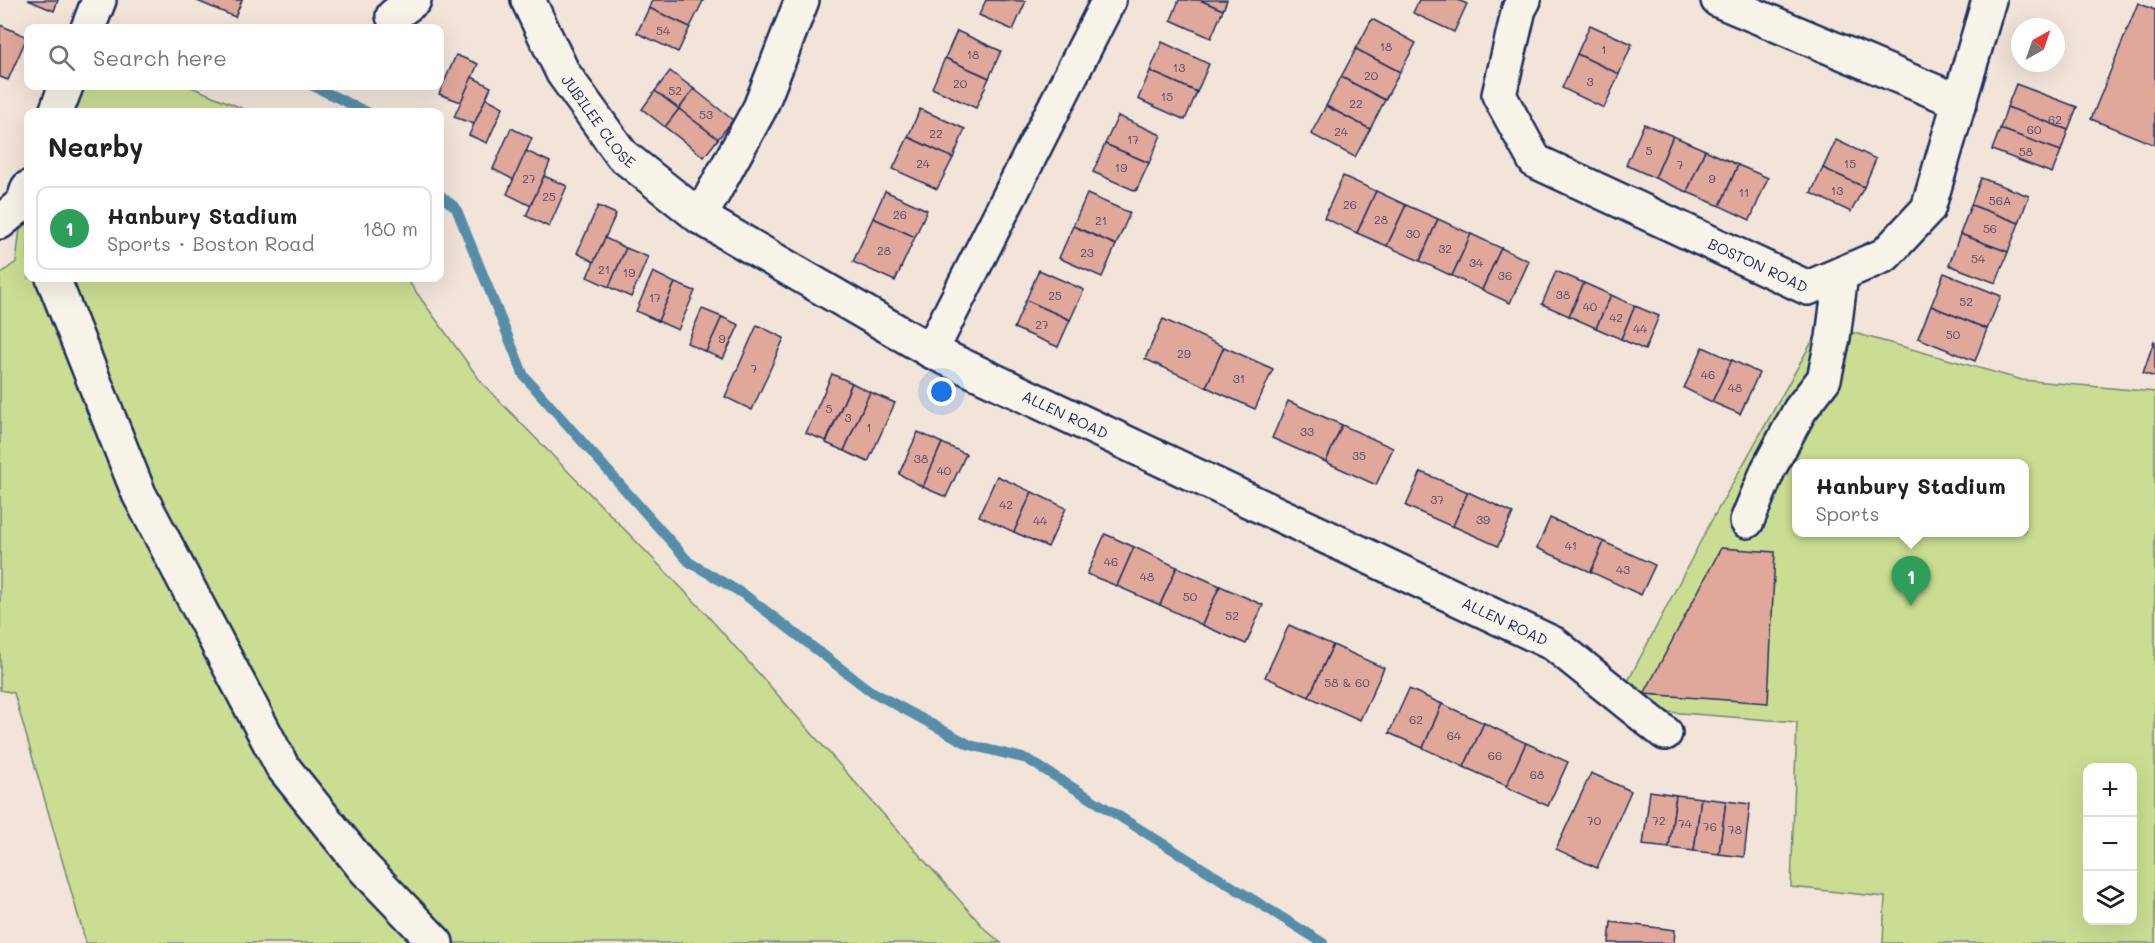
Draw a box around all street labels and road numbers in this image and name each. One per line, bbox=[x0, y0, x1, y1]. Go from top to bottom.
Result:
street label: JUBILEE CLOSE bbox=[557, 71, 640, 172]
street label: BOSTON ROAD bbox=[1705, 233, 1811, 297]
street label: ALLEN ROAD bbox=[1019, 385, 1112, 443]
street label: ALLEN ROAD bbox=[1459, 592, 1551, 650]

